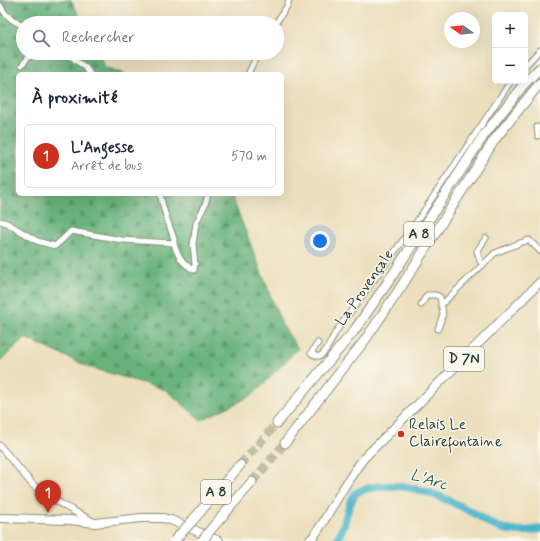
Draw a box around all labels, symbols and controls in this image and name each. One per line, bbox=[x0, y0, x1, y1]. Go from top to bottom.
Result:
north arrow bbox=[444, 12, 480, 48]
map controls bbox=[492, 12, 528, 84]
button: + bbox=[492, 12, 528, 48]
search box bbox=[16, 16, 284, 60]
icon: search bbox=[30, 27, 52, 49]
text: Rechercher bbox=[62, 28, 135, 48]
button: − bbox=[492, 48, 528, 84]
text: À proximité bbox=[32, 87, 117, 109]
text: L'Angesse bbox=[71, 138, 134, 158]
text: 1 bbox=[43, 148, 49, 165]
text: 570 m bbox=[231, 148, 267, 165]
text: Arrêt de bus bbox=[71, 158, 142, 175]
road number: A 8 bbox=[404, 222, 434, 246]
your location bbox=[310, 231, 330, 251]
street label: La Provençale bbox=[331, 246, 399, 330]
road number: D 7N bbox=[444, 347, 484, 371]
place label: Relais Le Clairefontaine bbox=[409, 415, 502, 454]
marker: Relais Le Clairefontaine bbox=[396, 429, 406, 439]
water label: L'Arc bbox=[408, 464, 451, 496]
pin: 1 bbox=[35, 480, 61, 513]
road number: A 8 bbox=[201, 480, 231, 504]

